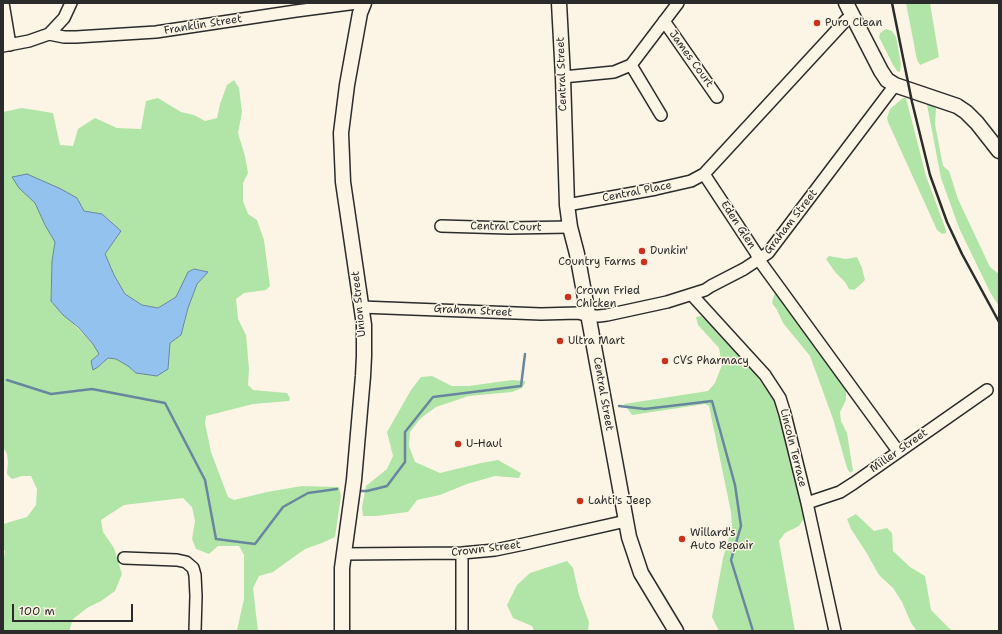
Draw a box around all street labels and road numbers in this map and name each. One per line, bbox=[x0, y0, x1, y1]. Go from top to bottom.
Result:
street label: Franklin Street bbox=[163, 12, 243, 38]
street label: James Court bbox=[666, 28, 716, 90]
street label: Central Street bbox=[554, 36, 570, 112]
street label: Central Place bbox=[601, 179, 673, 205]
street label: Graham Street bbox=[762, 187, 820, 257]
street label: Eden Glen bbox=[718, 199, 758, 251]
street label: Central Court bbox=[470, 220, 542, 234]
street label: Union Street bbox=[349, 270, 369, 338]
street label: Graham Street bbox=[433, 302, 513, 320]
street label: Central Street bbox=[590, 356, 616, 432]
street label: Lincoln Terrace bbox=[777, 407, 809, 489]
street label: Miller Street bbox=[868, 426, 930, 476]
street label: Crown Street bbox=[451, 538, 521, 560]

